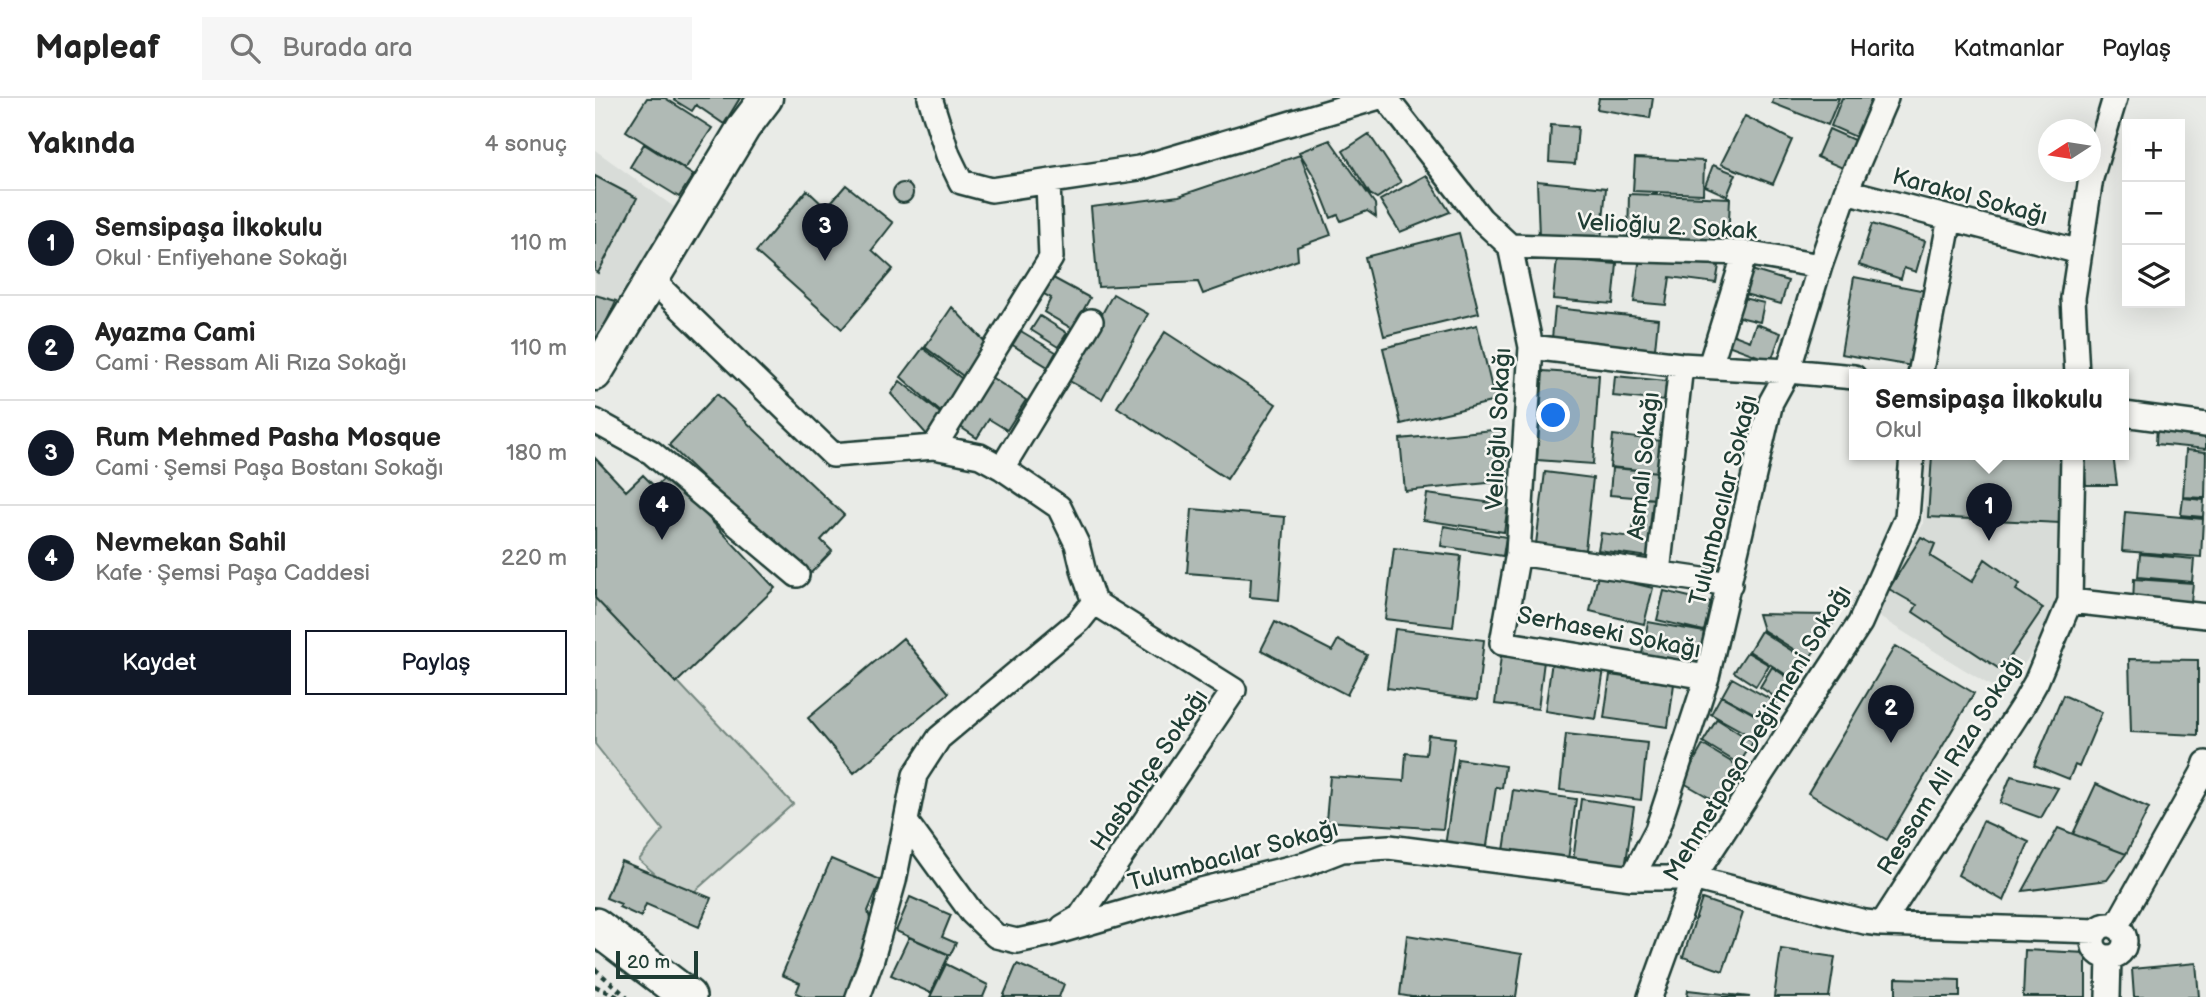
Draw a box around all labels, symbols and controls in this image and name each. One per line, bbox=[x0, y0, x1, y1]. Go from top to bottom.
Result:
search box bbox=[202, 17, 692, 80]
text: Mapleaf bbox=[35, 28, 160, 68]
icon: search bbox=[226, 29, 264, 67]
text: Burada ara bbox=[282, 33, 413, 64]
text: Harita bbox=[1849, 34, 1915, 63]
text: Katmanlar bbox=[1953, 34, 2064, 63]
text: Paylaş bbox=[2102, 34, 2171, 63]
north arrow bbox=[2038, 119, 2101, 182]
map controls bbox=[2122, 119, 2185, 308]
button: + bbox=[2122, 119, 2185, 182]
text: Yakında bbox=[28, 126, 135, 162]
text: 4 sonuç bbox=[484, 130, 567, 158]
street label: Karakol Sokağı bbox=[1889, 162, 2051, 231]
button: − bbox=[2122, 182, 2185, 245]
pin: 3 bbox=[802, 203, 848, 261]
street label: Velioğlu 2. Sokak bbox=[1576, 207, 1758, 246]
text: Semsipaşa İlkokulu bbox=[95, 213, 323, 244]
text: 1 bbox=[46, 229, 56, 257]
text: 110 m bbox=[510, 229, 567, 257]
text: Okul · Enfiyehane Sokağı bbox=[95, 244, 348, 272]
button: layers bbox=[2122, 245, 2185, 308]
text: Ayazma Cami bbox=[95, 318, 255, 349]
text: 2 bbox=[44, 334, 58, 362]
text: 110 m bbox=[510, 334, 567, 362]
street label: Velioğlu Sokağı bbox=[1480, 347, 1517, 511]
text: Cami · Ressam Ali Rıza Sokağı bbox=[95, 349, 407, 377]
popup bbox=[1849, 369, 2129, 460]
text: Semsipaşa İlkokulu bbox=[1875, 385, 2103, 416]
street label: Asmalı Sokağı bbox=[1621, 391, 1666, 542]
street label: Tulumbacılar Sokağı bbox=[1683, 392, 1764, 609]
your location bbox=[1536, 398, 1570, 432]
text: Okul bbox=[1875, 416, 1922, 444]
text: Rum Mehmed Pasha Mosque bbox=[95, 423, 441, 454]
text: 3 bbox=[44, 439, 58, 467]
text: 180 m bbox=[506, 439, 567, 467]
text: Cami · Şemsi Paşa Bostanı Sokağı bbox=[95, 454, 444, 482]
pin: 4 bbox=[639, 482, 685, 540]
pin: 1 bbox=[1966, 483, 2012, 541]
text: Nevmekan Sahil bbox=[95, 528, 286, 559]
text: 4 bbox=[44, 544, 58, 572]
text: 220 m bbox=[501, 544, 567, 572]
text: Kafe · Şemsi Paşa Caddesi bbox=[95, 559, 370, 587]
street label: Mehmetpaşa Değirmeni Sokağı bbox=[1657, 580, 1858, 887]
street label: Serhaseki Sokağı bbox=[1515, 600, 1703, 665]
button: Kaydet bbox=[28, 630, 291, 695]
button: Paylaş bbox=[305, 630, 567, 695]
street label: Ressam Ali Rıza Sokağı bbox=[1871, 650, 2030, 880]
street label: Hasbahçe Sokağı bbox=[1085, 684, 1214, 857]
pin: 2 bbox=[1868, 685, 1914, 743]
street label: Tulumbacılar Sokağı bbox=[1125, 813, 1341, 897]
scale bar bbox=[616, 948, 698, 980]
text: 20 m bbox=[627, 951, 670, 974]

